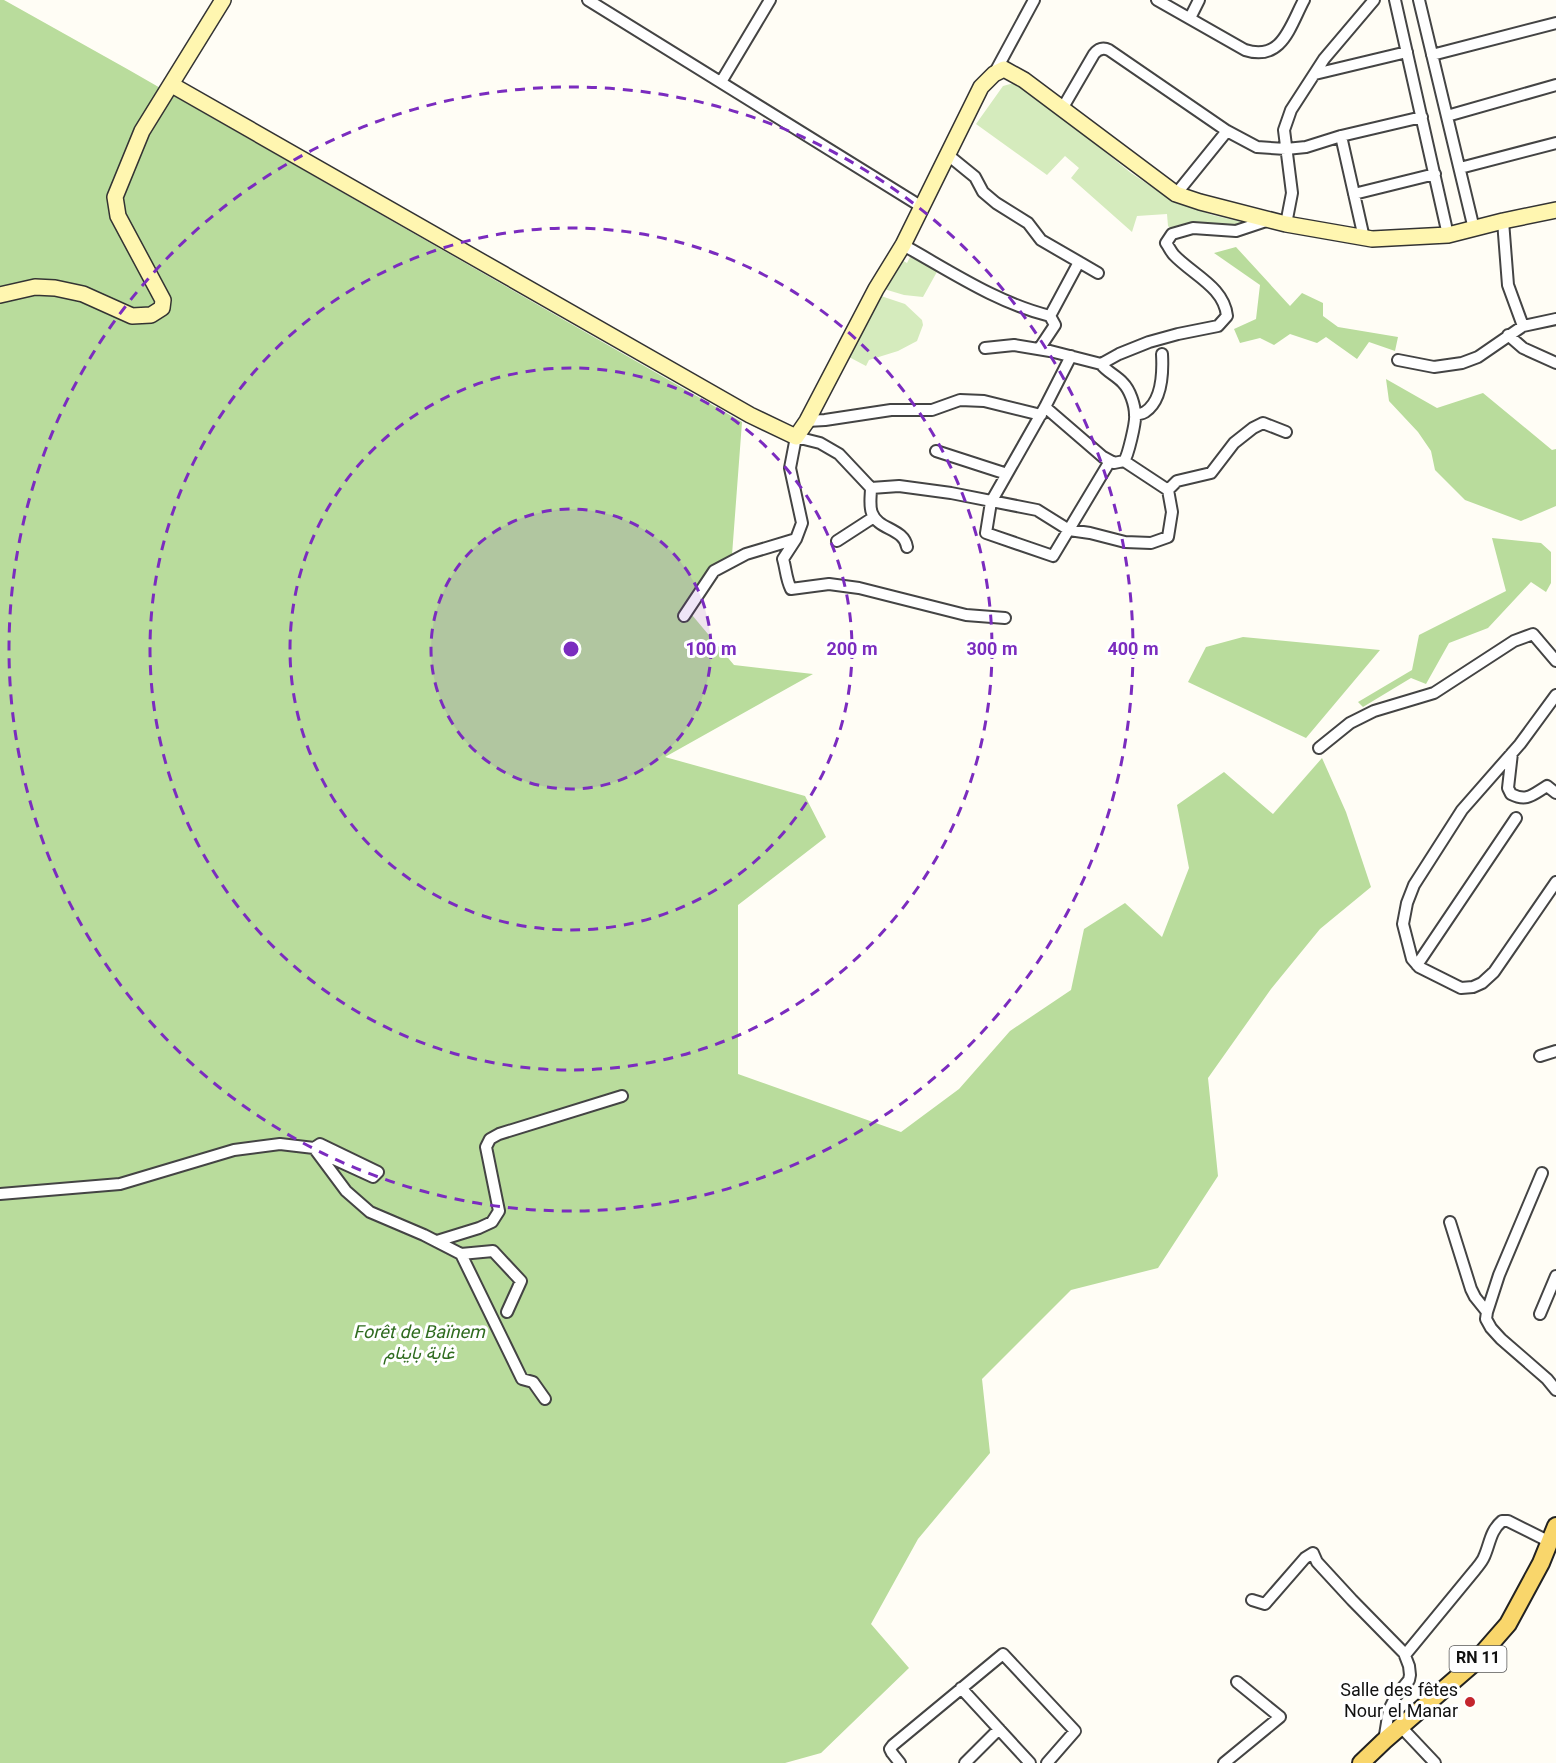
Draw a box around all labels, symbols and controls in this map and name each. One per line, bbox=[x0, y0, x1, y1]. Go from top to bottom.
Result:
text: 100 m bbox=[685, 637, 737, 665]
text: 200 m bbox=[826, 637, 878, 665]
text: 300 m bbox=[966, 637, 1018, 665]
text: 400 m bbox=[1107, 637, 1159, 665]
centre of rings bbox=[561, 639, 581, 659]
park label: Forêt de Baïnem غابة باينام bbox=[353, 1320, 486, 1369]
road number: RN 11 bbox=[1450, 1646, 1506, 1672]
place label: Salle des fêtes Nour el Manar bbox=[1340, 1678, 1458, 1727]
marker: Salle des fêtes Nour el Manar bbox=[1463, 1695, 1477, 1709]

